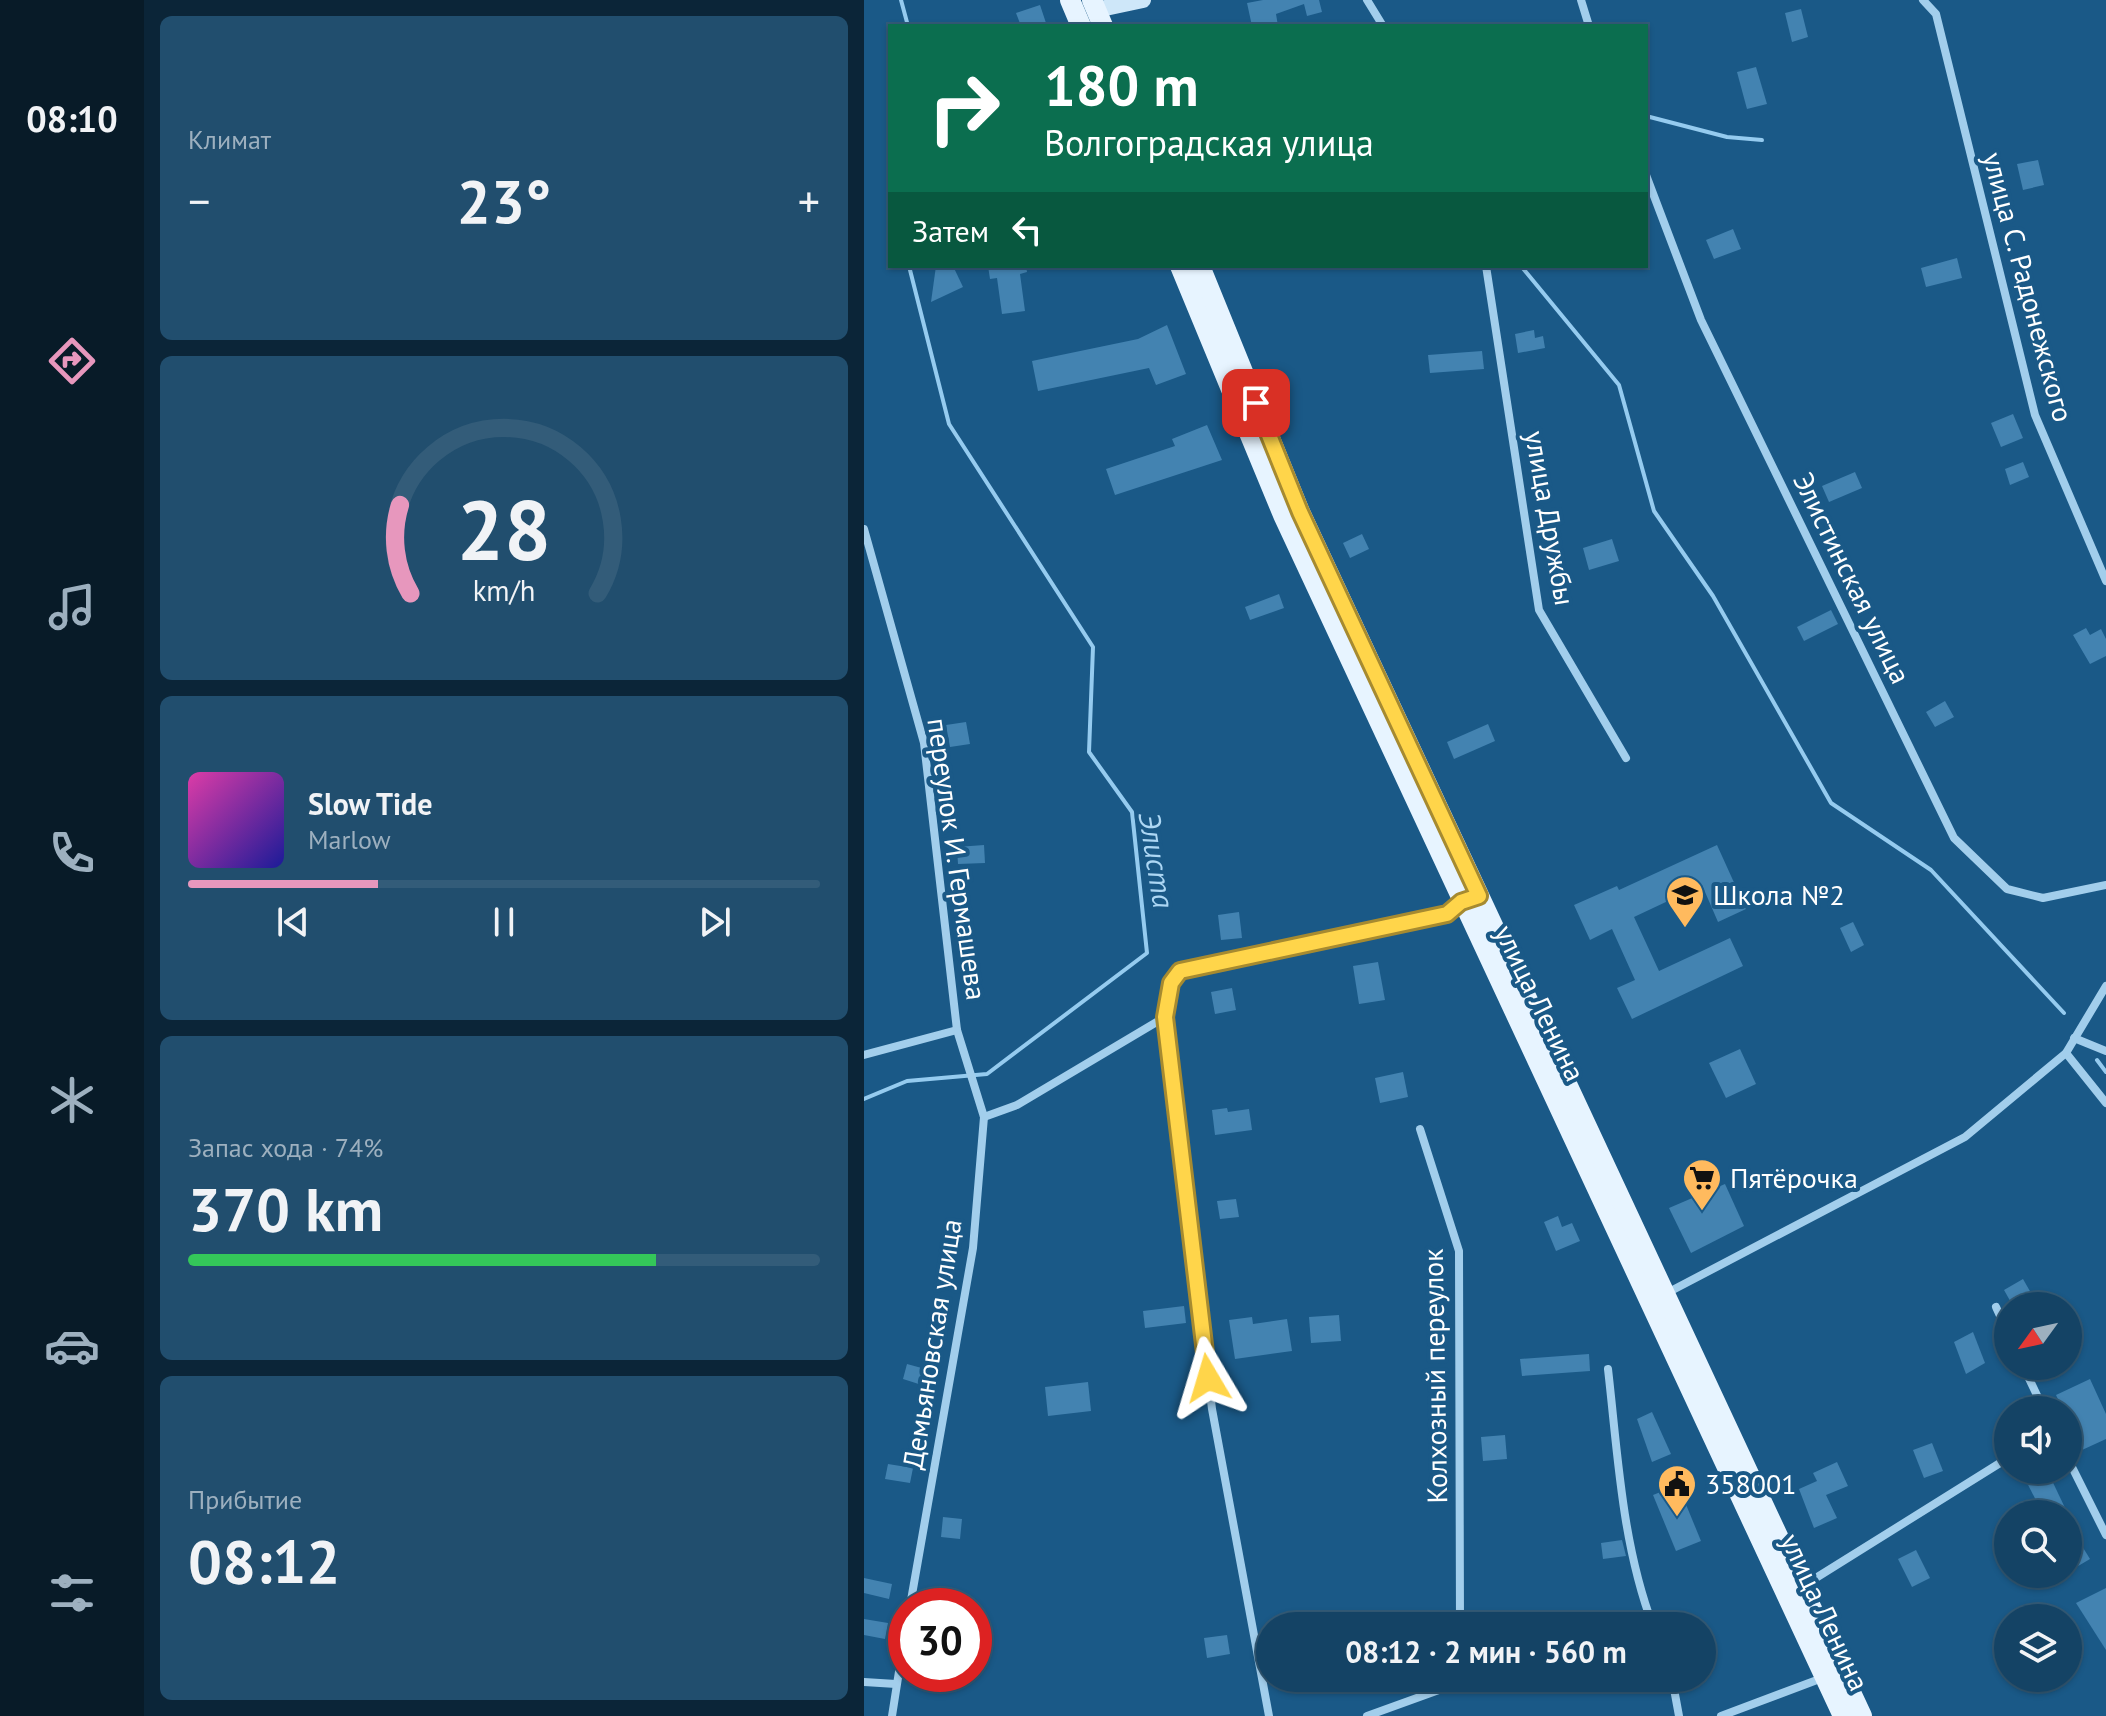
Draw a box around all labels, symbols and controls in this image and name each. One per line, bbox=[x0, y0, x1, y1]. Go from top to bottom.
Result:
text: 180 m bbox=[1044, 49, 1199, 121]
icon: right bbox=[912, 56, 1016, 160]
text: 08:10 bbox=[26, 95, 118, 142]
text: Волгоградская улица bbox=[1044, 119, 1374, 166]
text: Климат bbox=[188, 123, 271, 156]
street label: улица С. Радонежского bbox=[1975, 148, 2082, 426]
text: 23° bbox=[457, 162, 551, 240]
text: − bbox=[188, 172, 210, 229]
text: + bbox=[798, 172, 820, 229]
icon: left bbox=[1005, 208, 1049, 252]
text: Затем bbox=[912, 211, 989, 250]
icon: directions bbox=[44, 333, 100, 389]
pin bbox=[1222, 369, 1290, 437]
icon: arrive bbox=[1234, 381, 1278, 425]
street label: улица Дружбы bbox=[1517, 428, 1584, 608]
street label: Элистинская улица bbox=[1785, 466, 1920, 689]
text: 28 bbox=[457, 475, 551, 583]
text: km/h bbox=[473, 572, 535, 609]
icon: music bbox=[44, 579, 100, 635]
street label: переулок И. Гермашева bbox=[919, 716, 996, 1002]
text: Slow Tide bbox=[308, 784, 433, 823]
water label: Элиста bbox=[1131, 809, 1184, 911]
text: Marlow bbox=[308, 823, 391, 856]
icon: phone bbox=[44, 825, 100, 881]
school or university icon: Школа №2 bbox=[1664, 874, 1706, 929]
place label: Школа №2 bbox=[1713, 876, 1845, 913]
icon: previous bbox=[271, 900, 315, 944]
icon: pause bbox=[482, 900, 526, 944]
icon: next bbox=[693, 900, 737, 944]
street label: улица Ленина bbox=[1487, 918, 1594, 1087]
icon: climate bbox=[44, 1072, 100, 1128]
text: Запас хода · 74% bbox=[188, 1131, 383, 1164]
supermarket icon: Пятёрочка bbox=[1681, 1157, 1723, 1212]
place label: Пятёрочка bbox=[1730, 1159, 1858, 1196]
text: 370 km bbox=[188, 1170, 383, 1248]
street label: Демьяновская улица bbox=[893, 1216, 970, 1472]
street label: Колхозный переулок bbox=[1414, 1248, 1455, 1504]
north arrow bbox=[1994, 1292, 2082, 1380]
map controls bbox=[1994, 1292, 2082, 1692]
icon: car bbox=[44, 1318, 100, 1374]
position arrow bbox=[1166, 1336, 1250, 1420]
button: sound bbox=[1994, 1396, 2082, 1484]
public building icon: 358001 bbox=[1656, 1463, 1698, 1518]
place label: 358001 bbox=[1705, 1465, 1797, 1502]
text: Прибытие bbox=[188, 1483, 302, 1516]
button: search bbox=[1994, 1500, 2082, 1588]
text: 08:12 bbox=[188, 1522, 340, 1600]
street label: улица Ленина bbox=[1773, 1527, 1878, 1696]
icon: filters bbox=[44, 1565, 100, 1621]
speed limit sign: 30 bbox=[888, 1588, 992, 1692]
button: layers bbox=[1994, 1604, 2082, 1692]
text: 08:12 · 2 мин · 560 m bbox=[1345, 1632, 1627, 1671]

